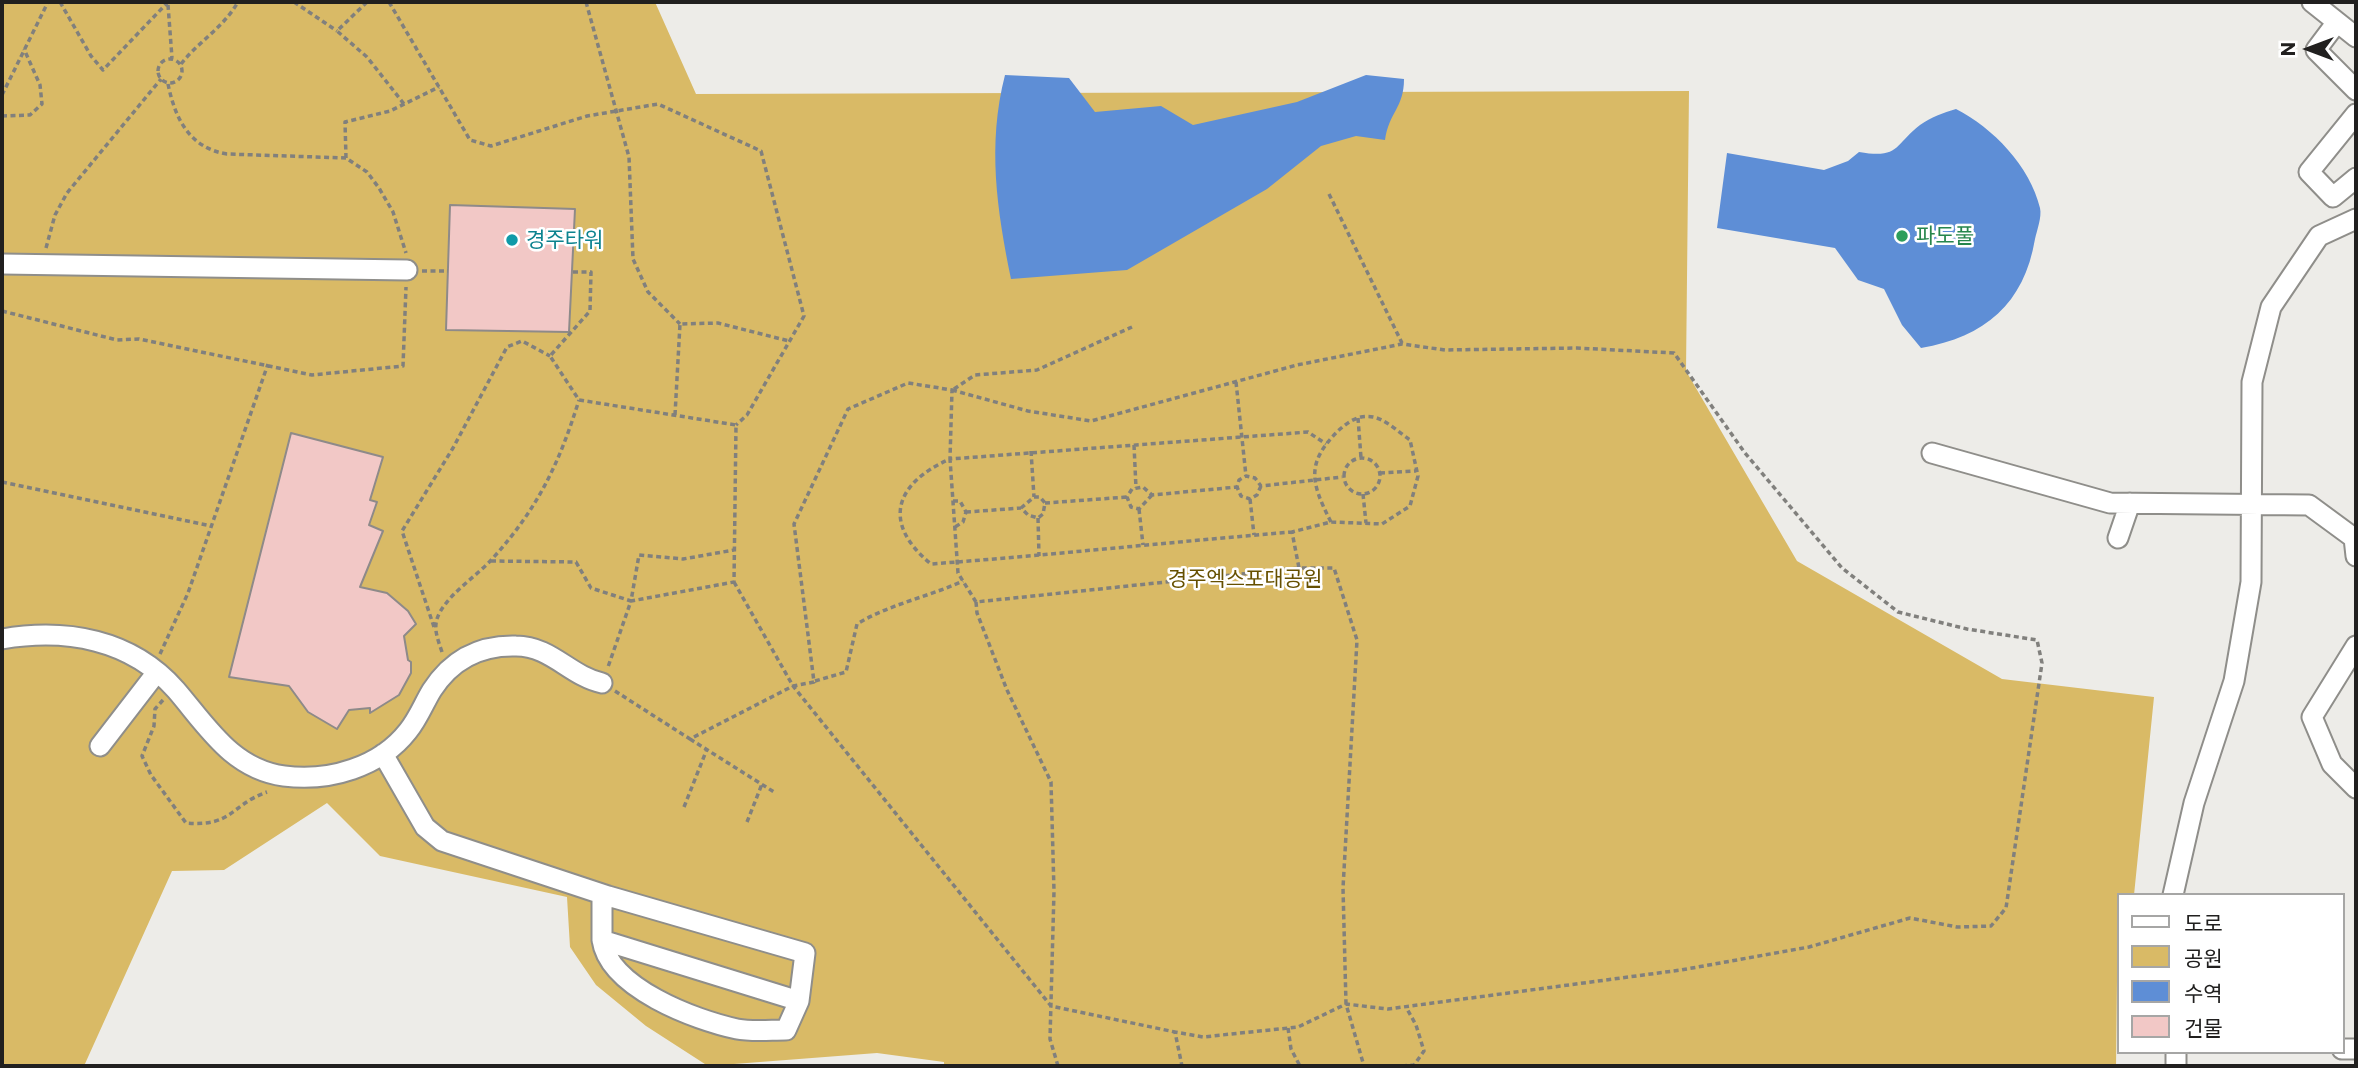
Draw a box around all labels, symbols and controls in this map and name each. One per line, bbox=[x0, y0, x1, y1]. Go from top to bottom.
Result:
north arrow bbox=[2274, 14, 2344, 84]
text: N bbox=[2276, 42, 2299, 56]
place label: 파도풀 bbox=[1916, 223, 1974, 249]
place label: 경주타워 bbox=[526, 227, 603, 253]
marker: 파도풀 bbox=[1894, 228, 1910, 244]
marker: 경주타워 bbox=[504, 232, 520, 248]
park label: 경주엑스포대공원 bbox=[1168, 566, 1322, 592]
legend bbox=[2116, 893, 2344, 1054]
text: 도로 bbox=[2184, 910, 2223, 935]
text: 공원 bbox=[2184, 945, 2223, 970]
text: 수역 bbox=[2184, 980, 2223, 1005]
text: 건물 bbox=[2184, 1015, 2223, 1040]

